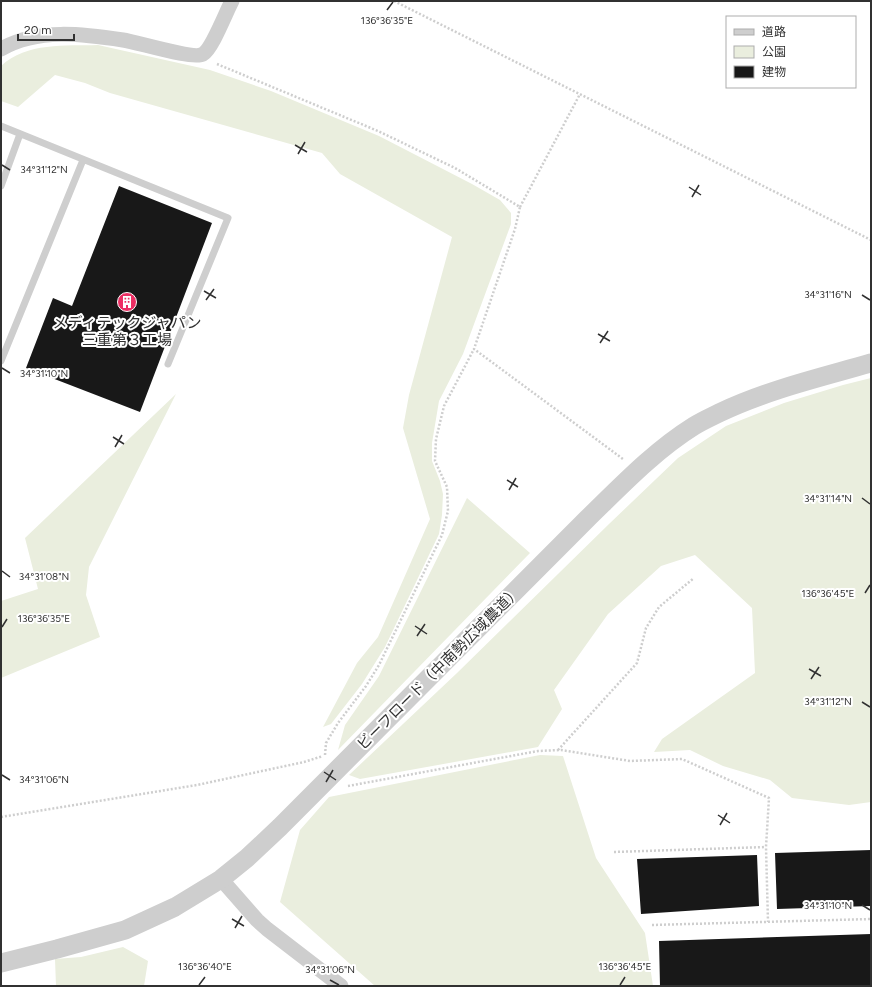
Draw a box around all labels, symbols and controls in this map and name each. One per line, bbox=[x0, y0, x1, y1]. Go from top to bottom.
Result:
text: 136°36'35"E bbox=[361, 14, 413, 27]
scale bar bbox=[18, 16, 74, 42]
legend bbox=[726, 16, 856, 88]
text: 20 m bbox=[24, 23, 52, 37]
text: 道路 bbox=[762, 25, 786, 39]
text: 公園 bbox=[762, 45, 786, 59]
text: 建物 bbox=[762, 65, 786, 79]
text: 34°31'12"N bbox=[20, 163, 68, 176]
text: 34°31'16"N bbox=[804, 288, 852, 301]
building icon: メディテックジャパン 三重第３工場 bbox=[116, 291, 138, 313]
place label: メディテックジャパン 三重第３工場 bbox=[53, 314, 201, 349]
text: 34°31'10"N bbox=[20, 367, 68, 380]
text: 34°31'14"N bbox=[804, 492, 852, 505]
text: 34°31'08"N bbox=[19, 570, 69, 583]
street label: ビーフロード（中南勢広域農道） bbox=[353, 582, 525, 754]
text: 136°36'45"E bbox=[801, 587, 855, 600]
text: 136°36'35"E bbox=[18, 612, 70, 625]
text: 34°31'12"N bbox=[804, 695, 852, 708]
text: 34°31'06"N bbox=[19, 773, 69, 786]
text: 34°31'10"N bbox=[804, 899, 852, 912]
text: 136°36'40"E bbox=[178, 960, 232, 973]
text: 136°36'45"E bbox=[598, 960, 652, 973]
text: 34°31'06"N bbox=[305, 963, 355, 976]

